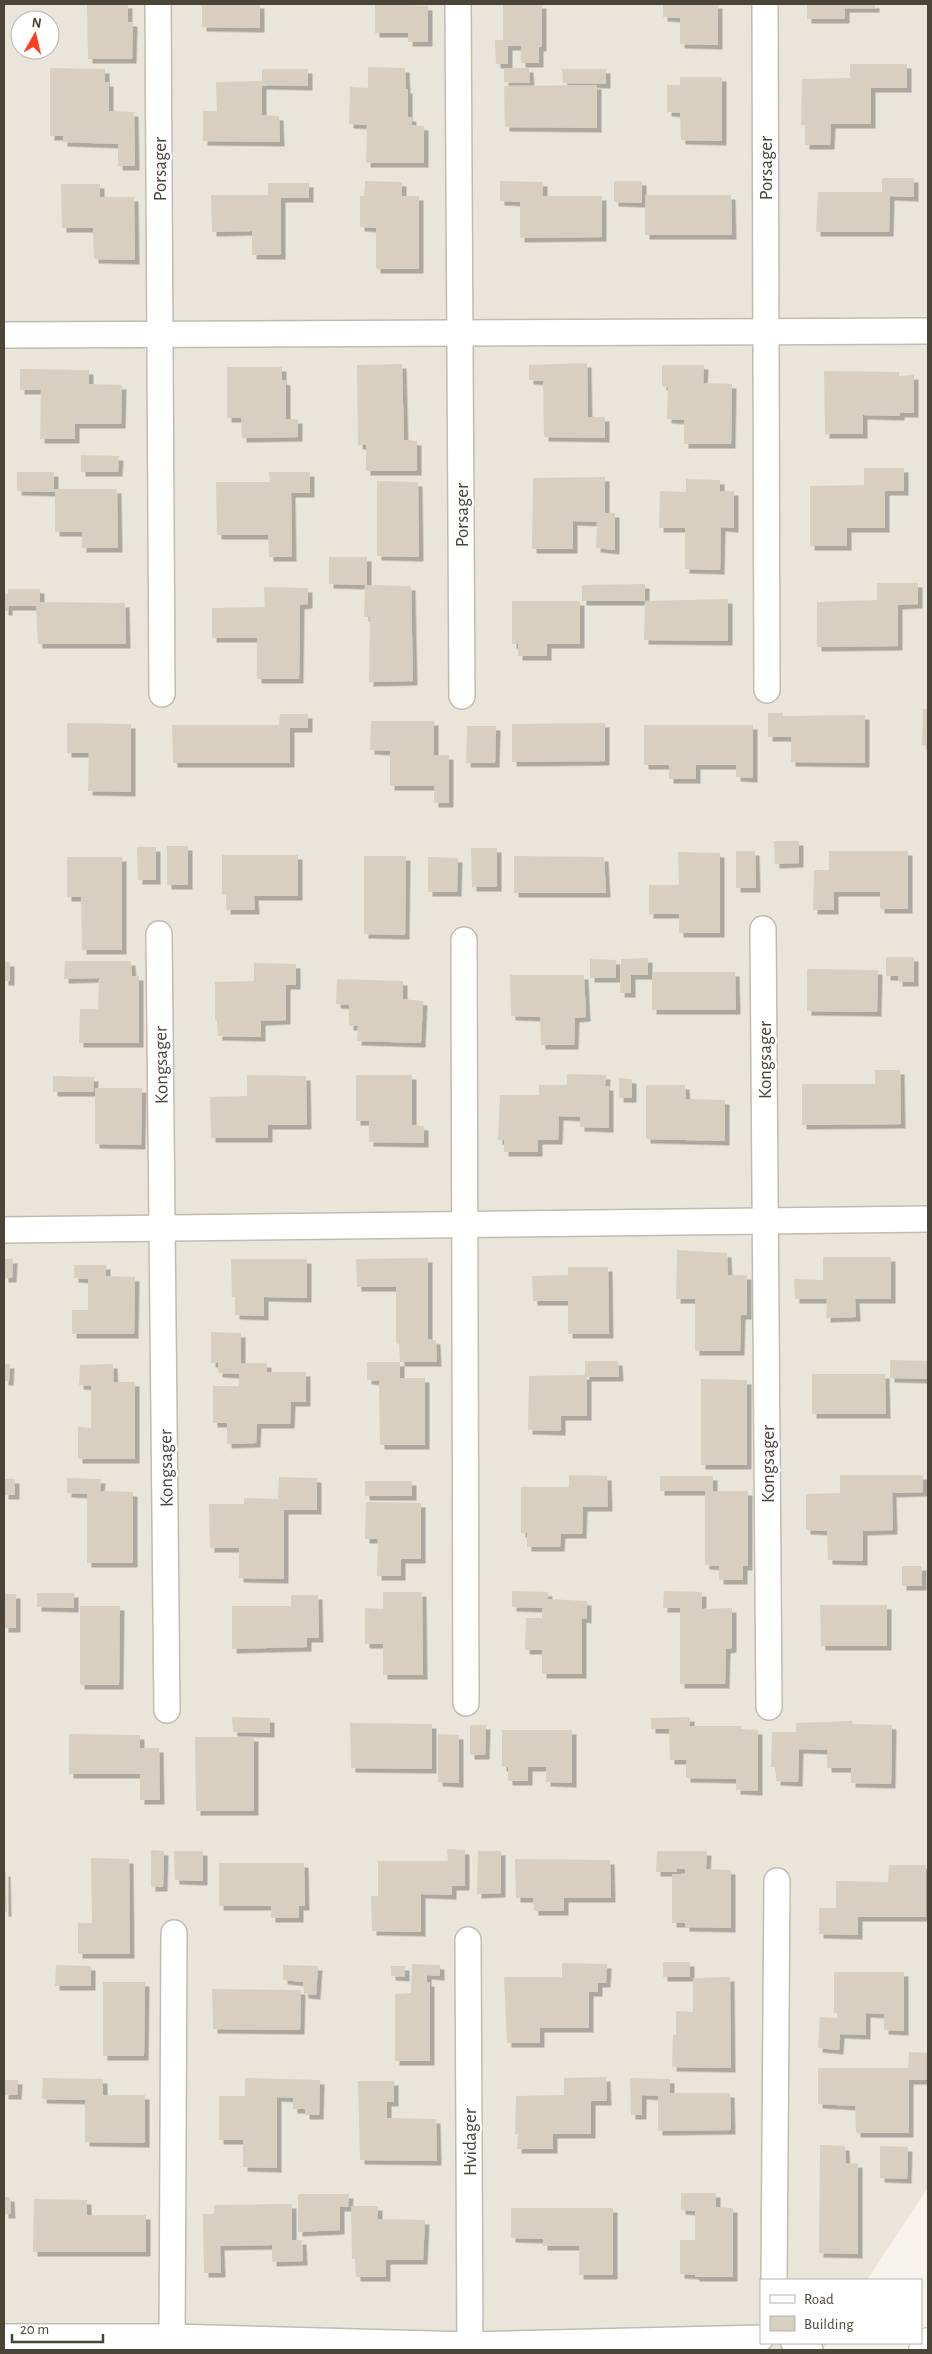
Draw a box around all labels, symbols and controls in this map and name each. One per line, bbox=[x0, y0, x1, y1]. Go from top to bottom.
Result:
north arrow bbox=[10, 10, 60, 60]
text: N bbox=[31, 16, 42, 31]
street label: Porsager bbox=[757, 136, 776, 200]
street label: Porsager bbox=[151, 137, 170, 201]
street label: Porsager bbox=[453, 483, 472, 547]
street label: Kongsager bbox=[756, 1021, 775, 1099]
street label: Kongsager bbox=[151, 1026, 172, 1104]
street label: Kongsager bbox=[759, 1425, 778, 1503]
street label: Kongsager bbox=[156, 1429, 177, 1507]
street label: Hvidager bbox=[461, 2108, 480, 2176]
legend bbox=[760, 2279, 922, 2344]
text: Road bbox=[804, 2292, 834, 2307]
scale bar bbox=[12, 2312, 104, 2344]
text: Building bbox=[804, 2317, 854, 2332]
text: 20 m bbox=[20, 2322, 49, 2337]

